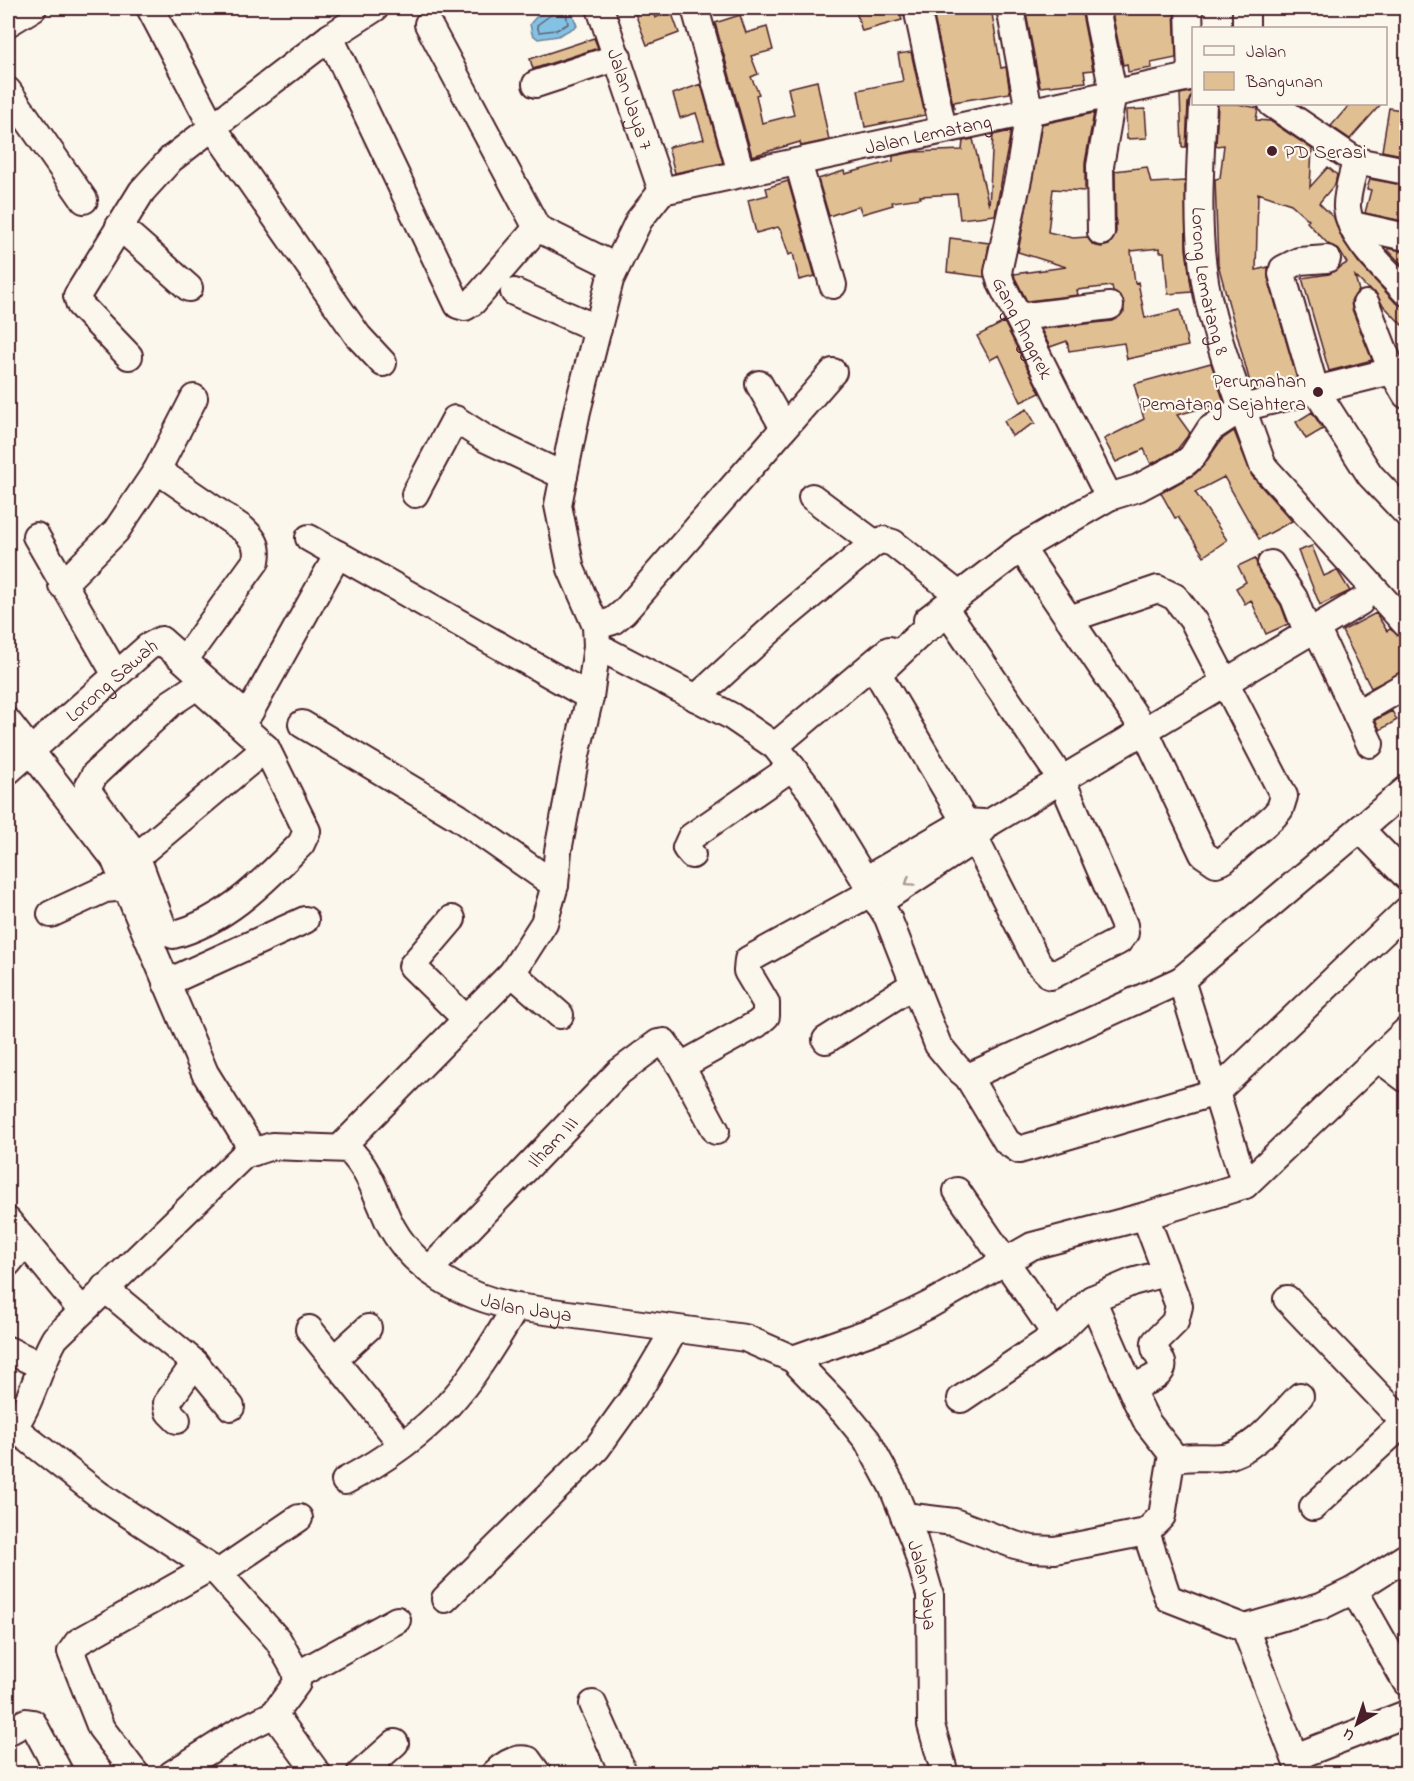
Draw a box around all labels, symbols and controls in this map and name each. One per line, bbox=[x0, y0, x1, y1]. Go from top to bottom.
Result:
legend bbox=[1192, 27, 1387, 105]
text: Jalan bbox=[1246, 40, 1286, 66]
street label: Jalan Jaya 7 bbox=[598, 45, 659, 154]
text: Bangunan bbox=[1245, 70, 1323, 97]
street label: Jalan Lematang bbox=[862, 108, 995, 164]
place label: PD Serasi bbox=[1284, 139, 1367, 168]
marker: PD Serasi bbox=[1265, 144, 1279, 158]
street label: Lorong Lematang 8 bbox=[1182, 207, 1235, 359]
street label: Gang Anggrek bbox=[983, 272, 1059, 385]
place label: Perumahan Pematang Sejahtera bbox=[1140, 368, 1306, 421]
marker: Perumahan Pematang Sejahtera bbox=[1311, 385, 1325, 399]
street label: Lorong Sawah bbox=[60, 632, 164, 730]
one-way arrow bbox=[904, 875, 915, 886]
street label: Ilham III bbox=[522, 1111, 586, 1176]
street label: Jalan Jaya bbox=[476, 1286, 574, 1331]
street label: Jalan Jaya bbox=[898, 1537, 942, 1630]
north arrow bbox=[1327, 1694, 1387, 1754]
text: U bbox=[1337, 1722, 1360, 1747]

